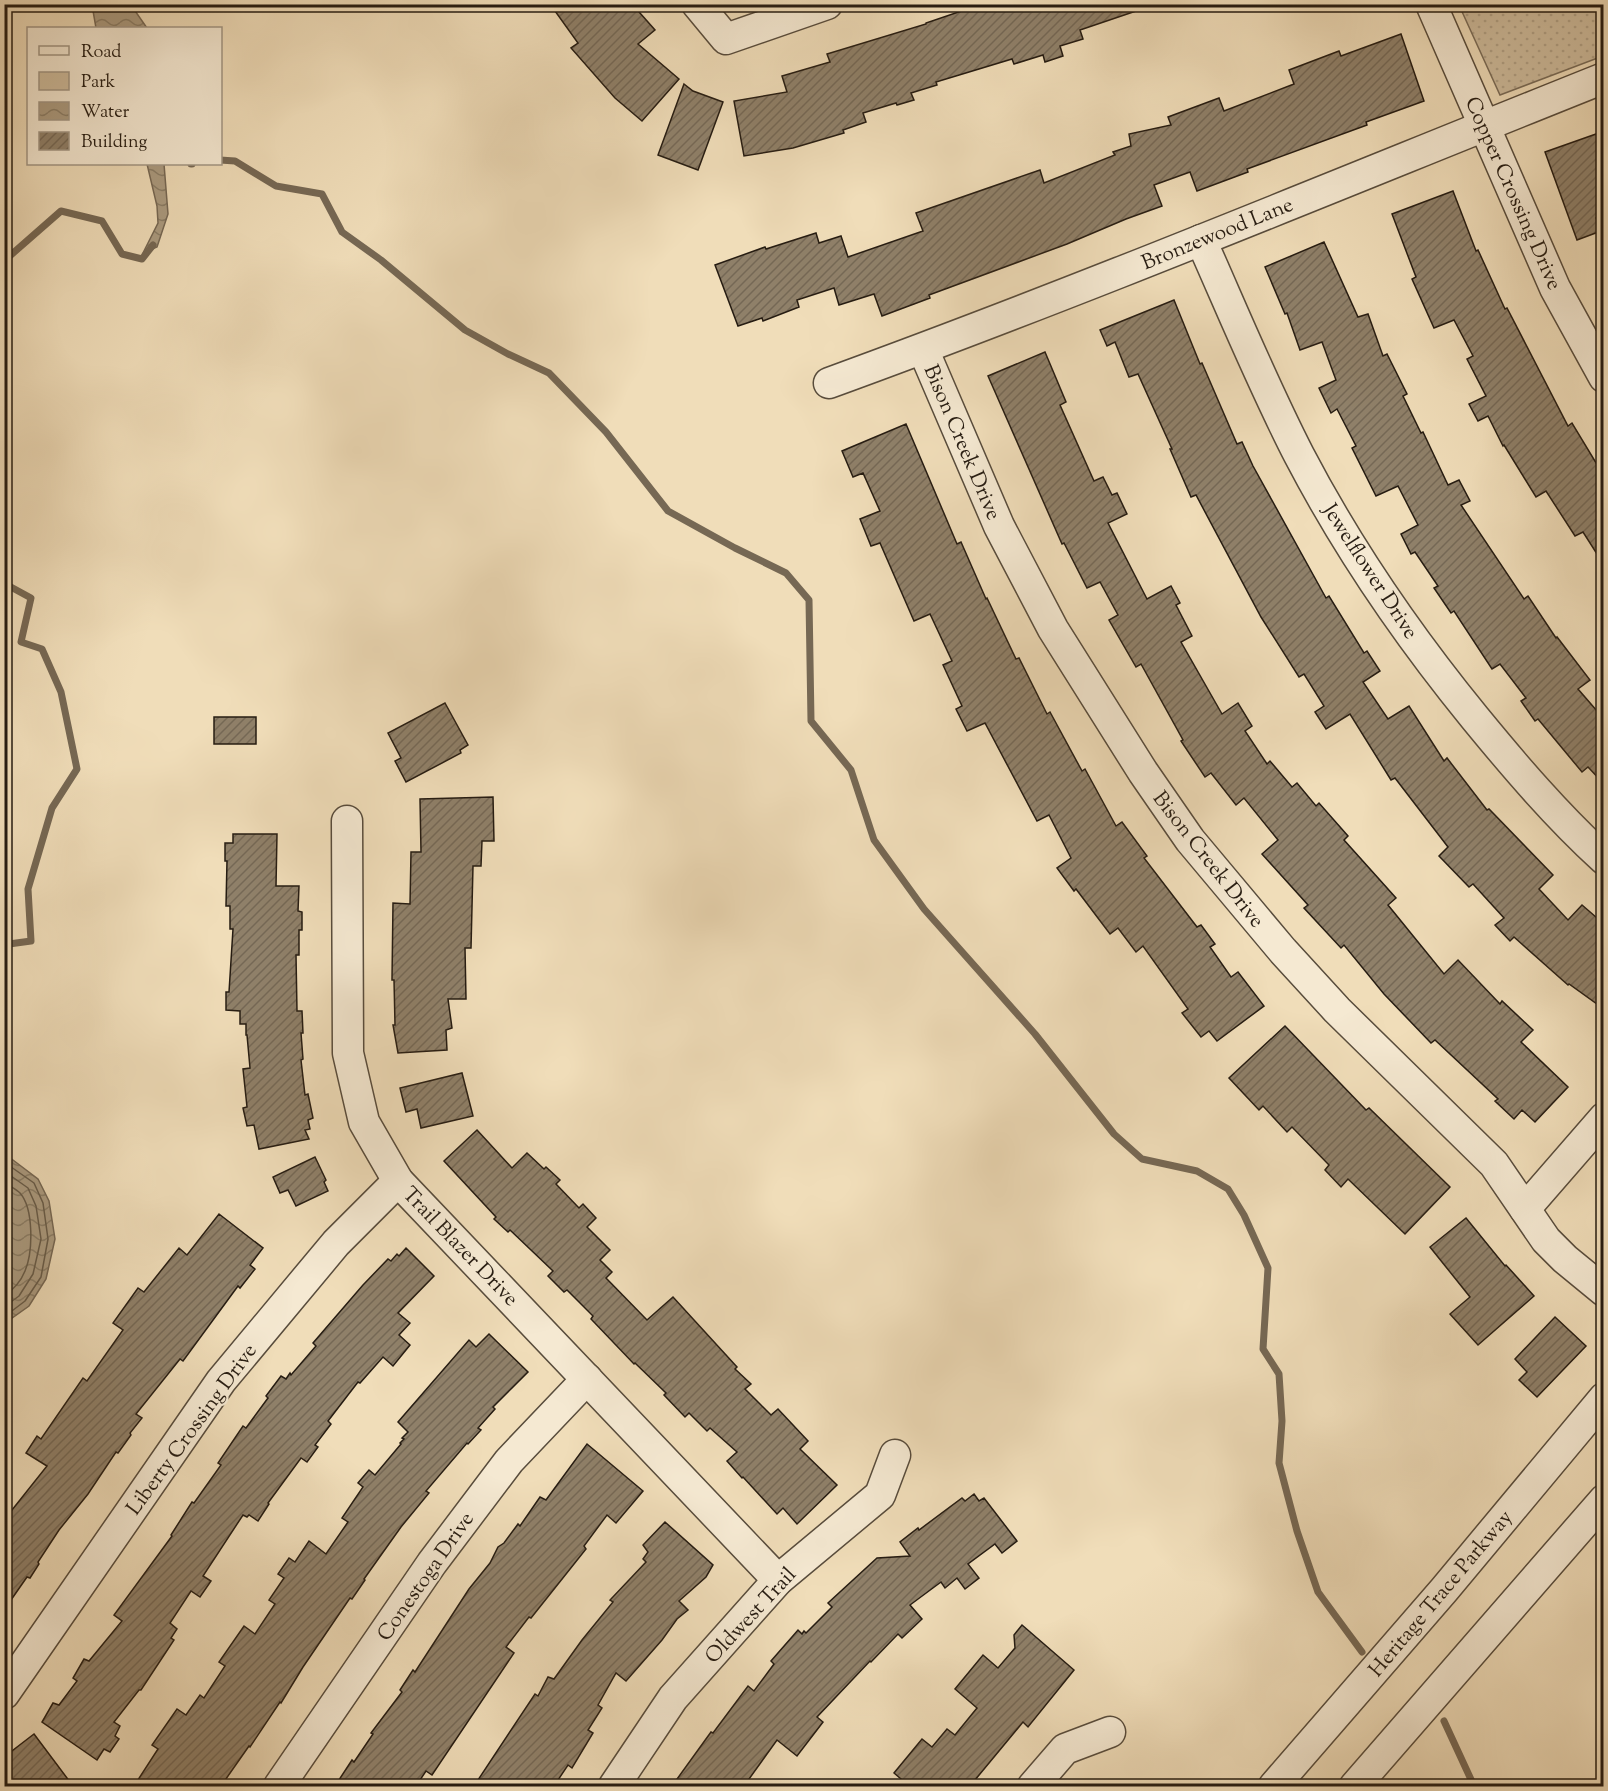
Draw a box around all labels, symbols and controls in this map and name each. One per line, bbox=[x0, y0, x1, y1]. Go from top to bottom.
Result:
legend bbox=[27, 27, 222, 165]
text: Road bbox=[81, 40, 121, 66]
text: Park bbox=[81, 70, 116, 96]
street label: Copper Crossing Drive bbox=[1456, 92, 1568, 295]
text: Water bbox=[81, 100, 130, 126]
text: Building bbox=[81, 130, 147, 156]
street label: Bronzewood Lane bbox=[1137, 191, 1298, 279]
street label: Bison Creek Drive bbox=[915, 360, 1007, 525]
street label: Jewelflower Drive bbox=[1314, 498, 1424, 646]
street label: Bison Creek Drive bbox=[1144, 785, 1270, 935]
street label: Trail Blazer Drive bbox=[395, 1181, 525, 1314]
street label: Liberty Crossing Drive bbox=[120, 1338, 265, 1522]
street label: Heritage Trace Parkway bbox=[1362, 1504, 1521, 1684]
street label: Conestoga Drive bbox=[371, 1506, 482, 1648]
street label: Oldwest Trail bbox=[699, 1561, 804, 1671]

